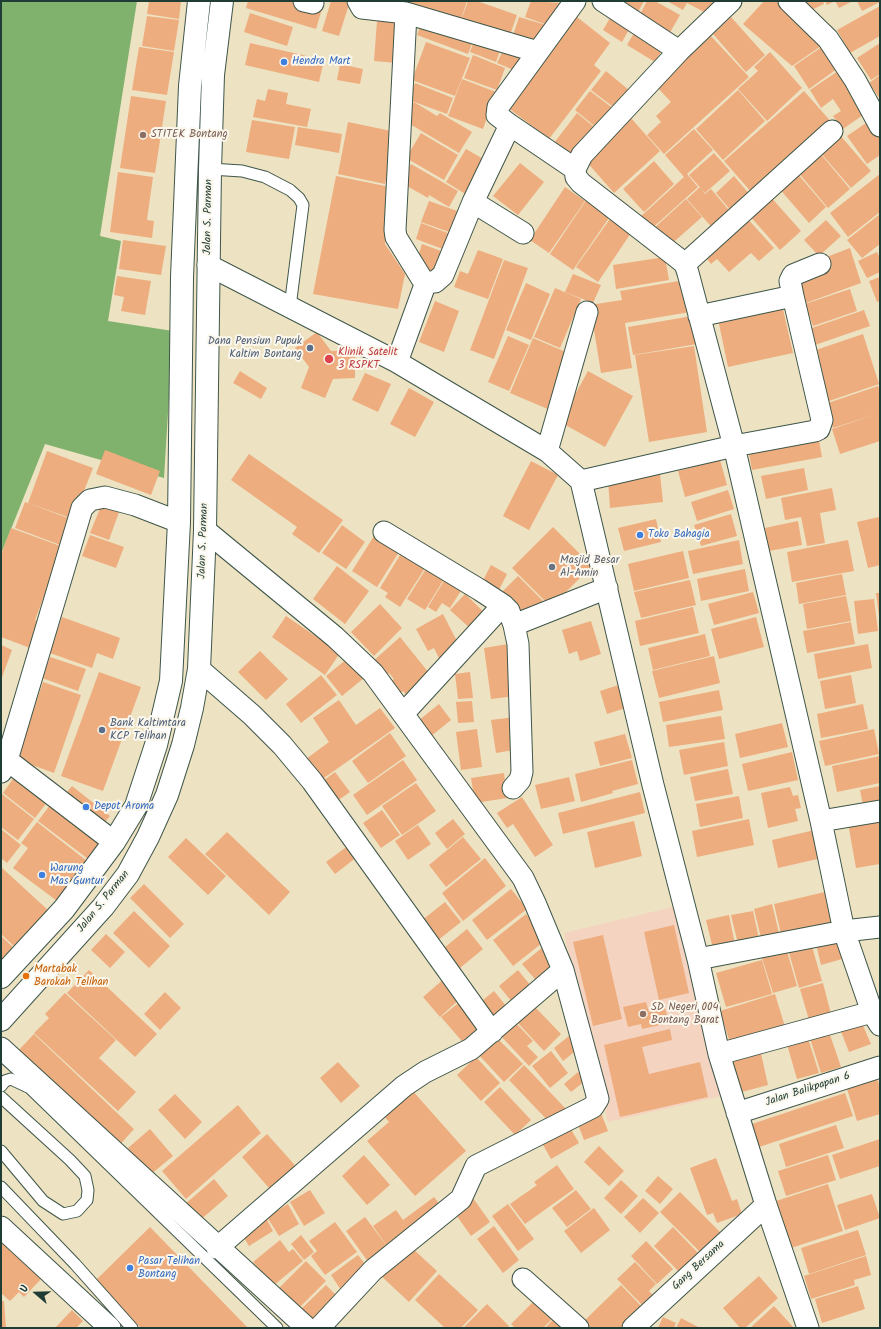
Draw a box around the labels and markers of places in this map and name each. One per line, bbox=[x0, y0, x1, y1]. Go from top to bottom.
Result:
place label: Hendra Mart bbox=[292, 55, 351, 69]
marker: Hendra Mart bbox=[279, 57, 289, 67]
place label: STITEK Bontang bbox=[151, 128, 228, 142]
marker: STITEK Bontang bbox=[138, 130, 148, 140]
place label: Dana Pensiun Pupuk Kaltim Bontang bbox=[208, 335, 302, 361]
marker: Dana Pensiun Pupuk Kaltim Bontang bbox=[305, 343, 315, 353]
place label: Klinik Satelit 3 RSPKT bbox=[338, 346, 398, 372]
marker: Klinik Satelit 3 RSPKT bbox=[323, 353, 335, 365]
place label: Toko Bahagia bbox=[648, 528, 710, 542]
marker: Toko Bahagia bbox=[635, 530, 645, 540]
place label: Masjid Besar Al-Amin bbox=[560, 554, 619, 580]
marker: Masjid Besar Al-Amin bbox=[547, 562, 557, 572]
place label: Bank Kaltimtara KCP Telihan bbox=[110, 717, 186, 743]
marker: Bank Kaltimtara KCP Telihan bbox=[97, 725, 107, 735]
place label: Depot Aroma bbox=[94, 800, 154, 814]
marker: Depot Aroma bbox=[81, 802, 91, 812]
place label: Warung Mas Guntur bbox=[50, 862, 104, 888]
marker: Warung Mas Guntur bbox=[37, 870, 47, 880]
place label: Martabak Barokah Telihan bbox=[34, 963, 108, 989]
marker: Martabak Barokah Telihan bbox=[21, 971, 31, 981]
place label: SD Negeri 004 Bontang Barat bbox=[651, 1001, 719, 1027]
marker: SD Negeri 004 Bontang Barat bbox=[638, 1009, 648, 1019]
place label: Pasar Telihan Bontang bbox=[138, 1255, 200, 1281]
marker: Pasar Telihan Bontang bbox=[125, 1263, 135, 1273]

